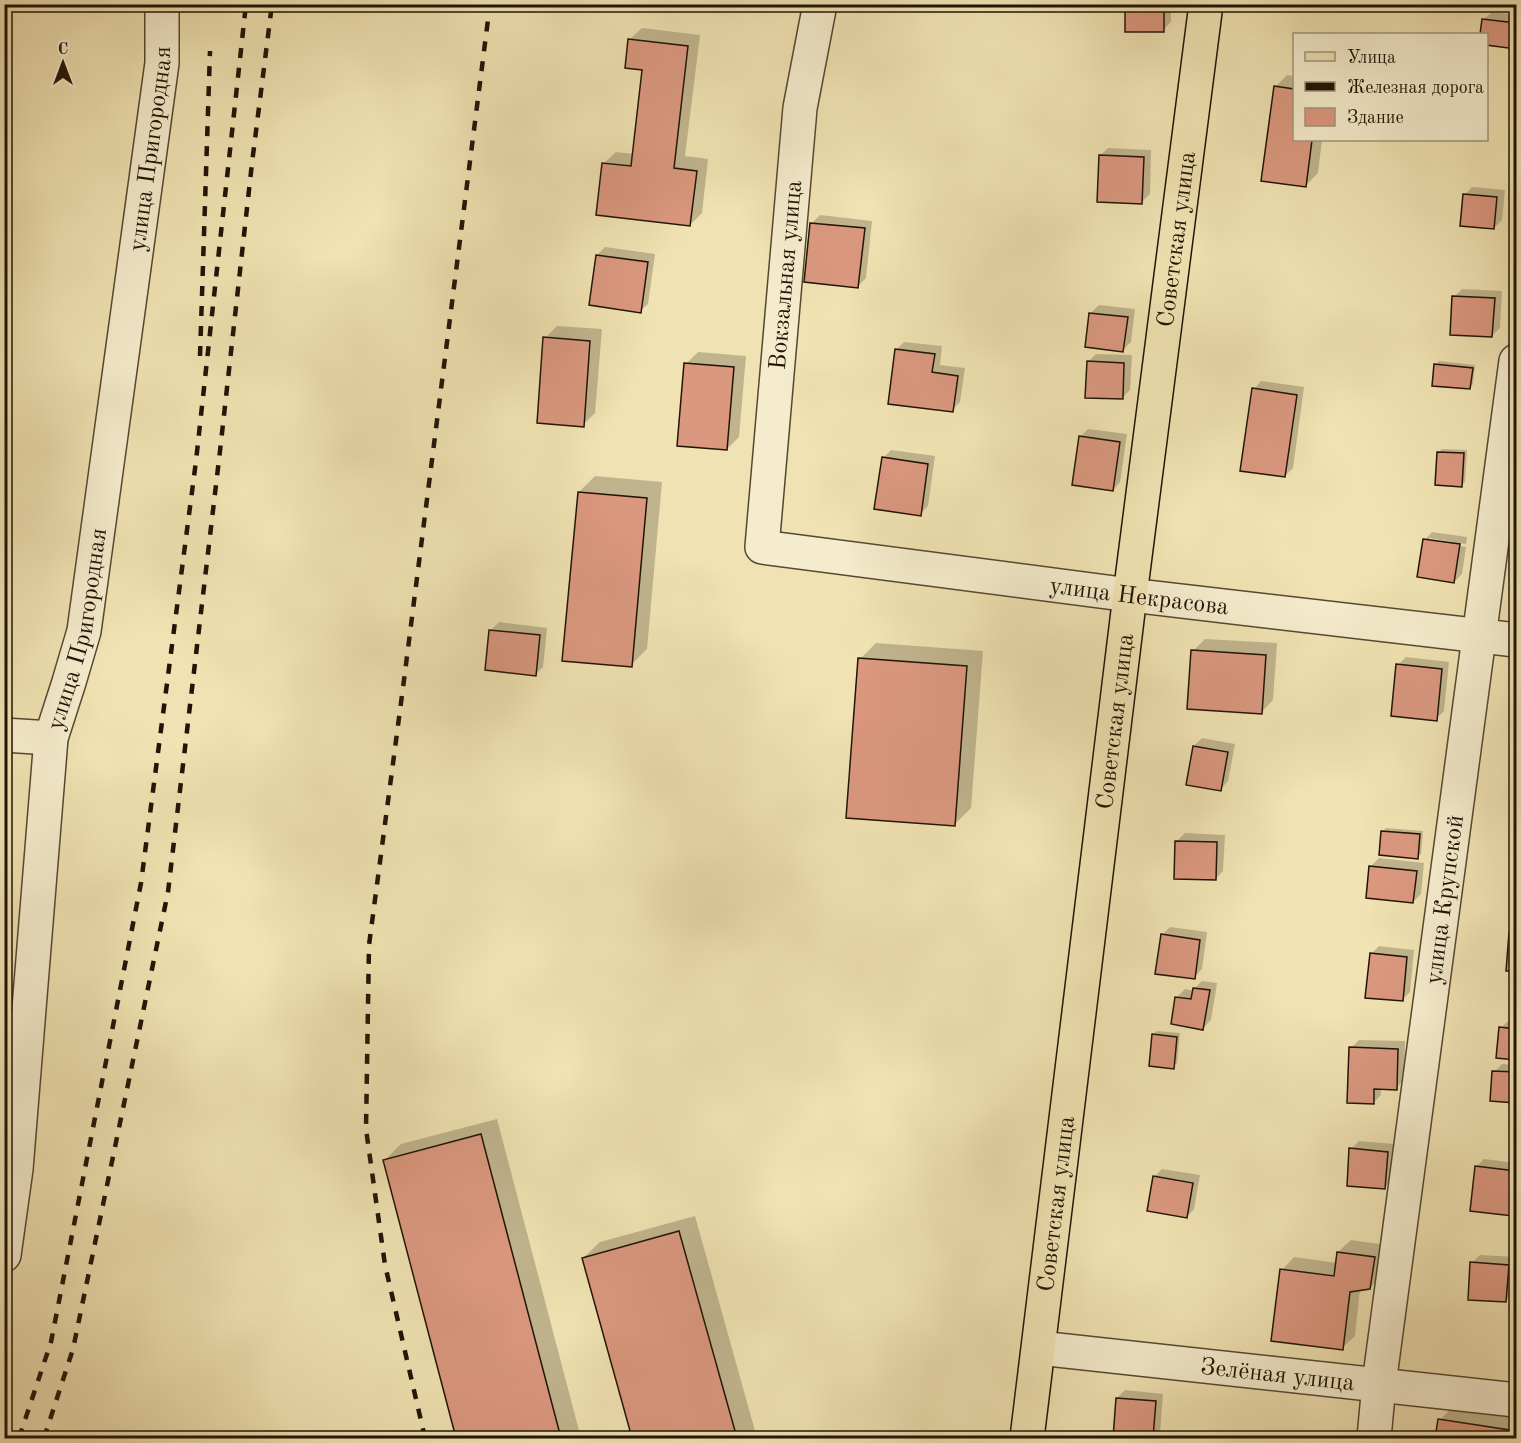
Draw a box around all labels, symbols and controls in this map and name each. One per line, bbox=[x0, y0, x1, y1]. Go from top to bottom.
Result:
north arrow bbox=[33, 33, 93, 93]
legend bbox=[1293, 33, 1488, 141]
text: С bbox=[58, 42, 68, 58]
street label: улица Пригородная bbox=[126, 46, 176, 253]
text: Улица bbox=[1347, 49, 1396, 67]
text: Железная дорога bbox=[1347, 79, 1484, 97]
text: Здание bbox=[1347, 109, 1404, 127]
street label: Советская улица bbox=[1155, 150, 1201, 329]
street label: Вокзальная улица bbox=[767, 179, 807, 371]
street label: улица Пригородная bbox=[44, 527, 112, 733]
street label: улица Некрасова bbox=[1048, 575, 1230, 620]
street label: Советская улица bbox=[1094, 632, 1139, 811]
street label: улица Крупской bbox=[1423, 814, 1469, 986]
street label: Советская улица bbox=[1035, 1115, 1080, 1293]
street label: Зелёная улица bbox=[1199, 1356, 1356, 1396]

